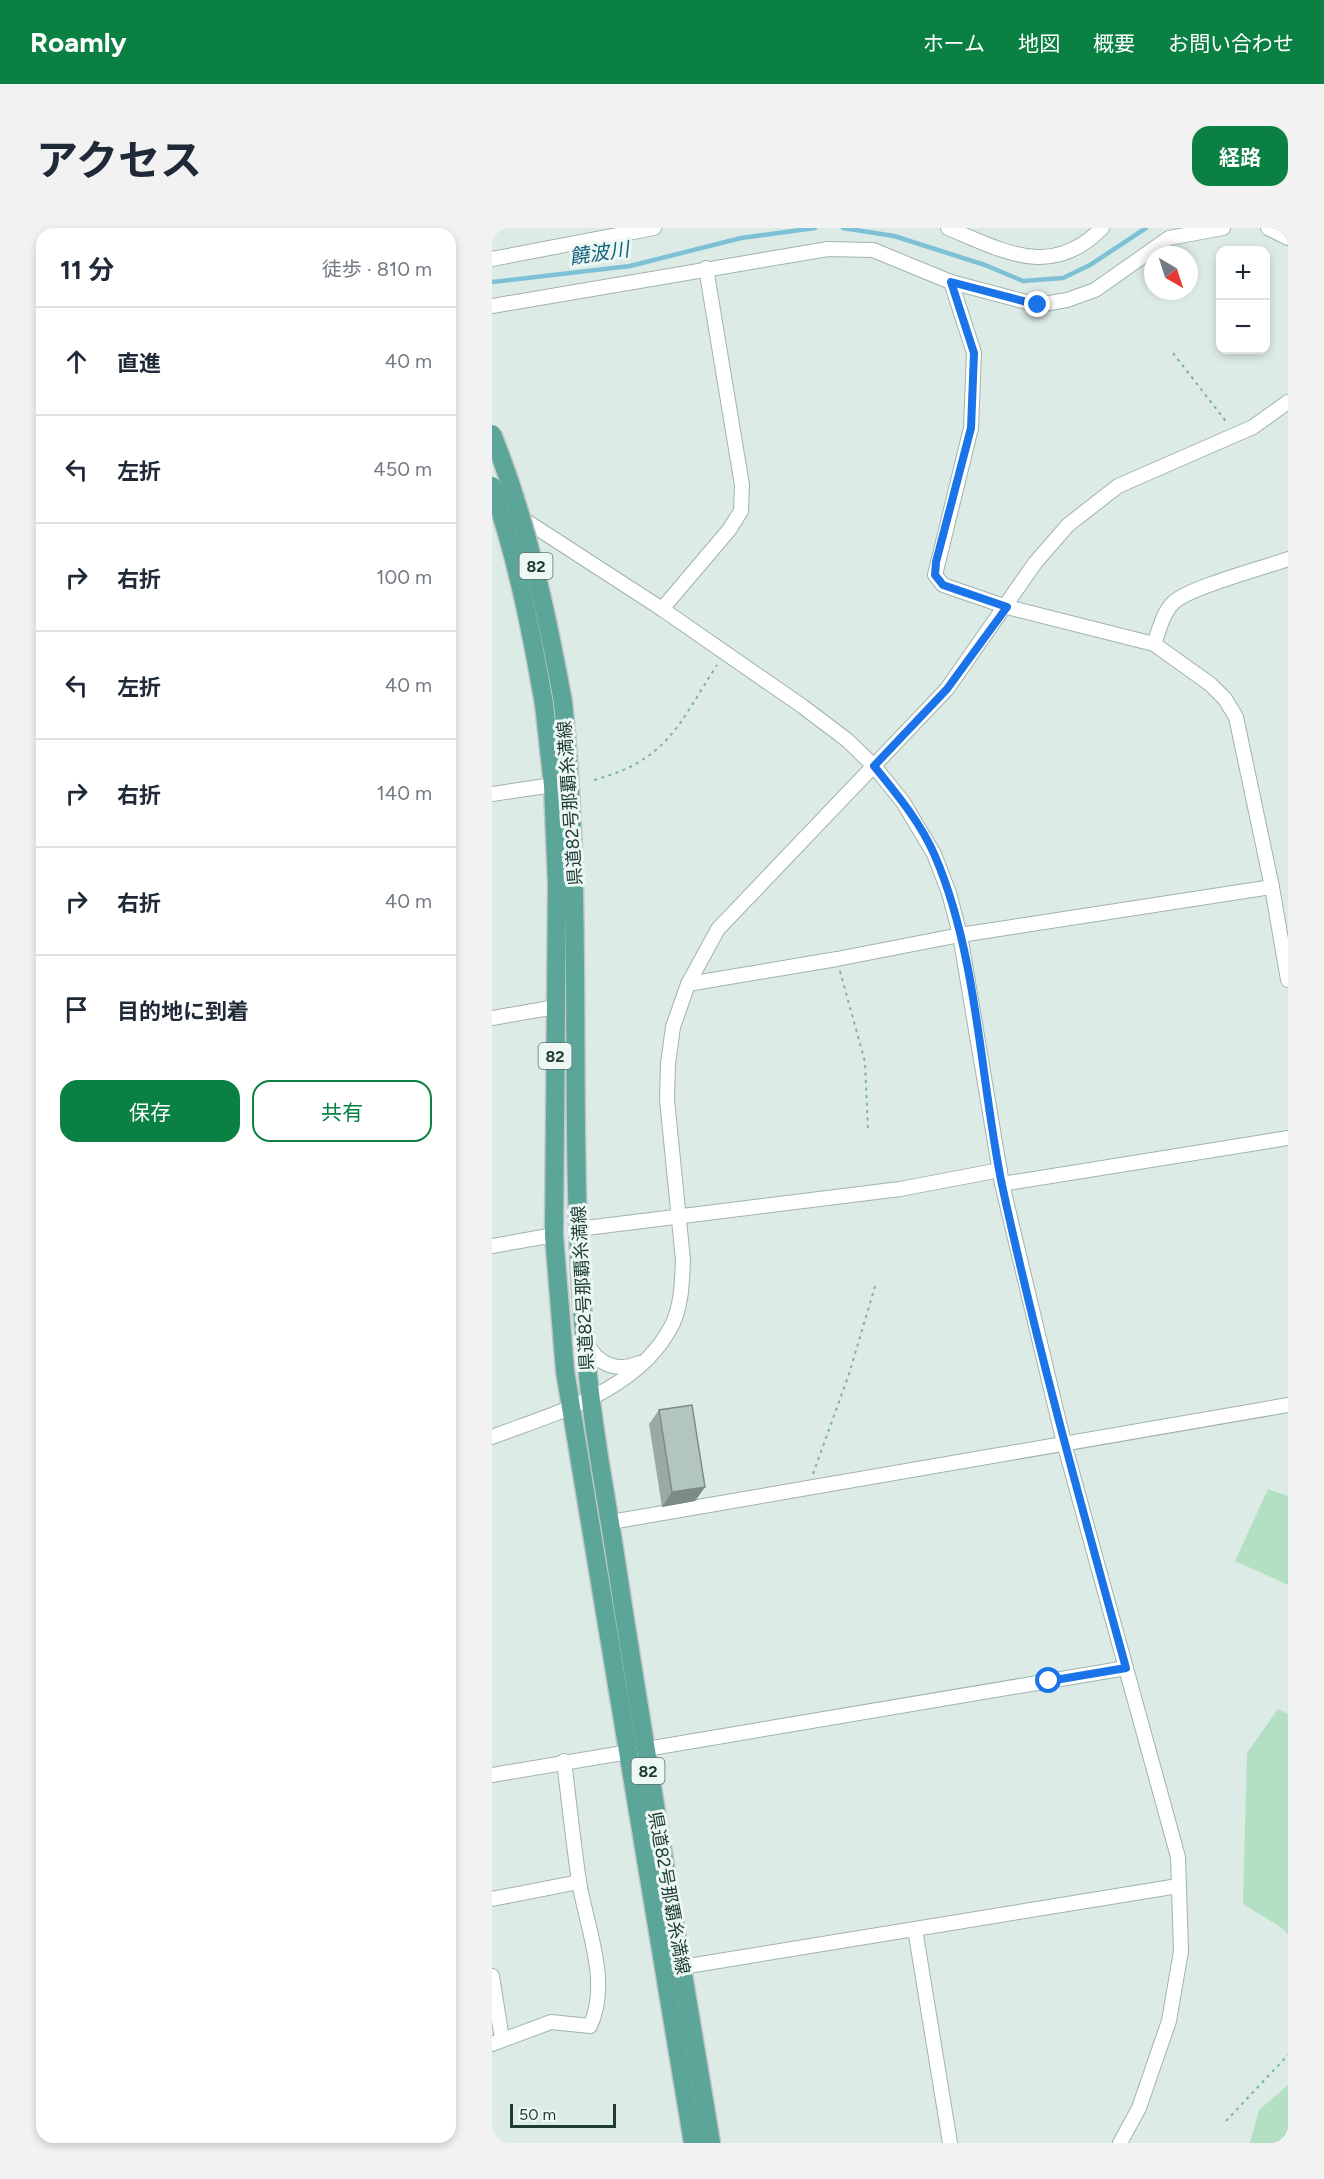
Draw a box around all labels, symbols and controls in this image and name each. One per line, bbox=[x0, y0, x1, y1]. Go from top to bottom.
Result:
text: Roamly bbox=[30, 25, 127, 59]
text: ホーム bbox=[923, 31, 985, 56]
text: 地図 bbox=[1018, 31, 1060, 56]
text: 概要 bbox=[1093, 31, 1135, 56]
text: お問い合わせ bbox=[1168, 31, 1294, 56]
button: 経路 bbox=[1192, 126, 1288, 186]
text: アクセス bbox=[36, 135, 202, 186]
water label: 饒波川 bbox=[568, 237, 632, 269]
north arrow bbox=[1144, 246, 1198, 300]
map controls bbox=[1216, 246, 1270, 354]
button: + bbox=[1216, 246, 1270, 300]
text: 11 分 bbox=[60, 254, 114, 286]
text: 徒歩 · 810 m bbox=[322, 257, 432, 281]
route end bbox=[1024, 291, 1050, 317]
button: − bbox=[1216, 300, 1270, 354]
icon: ahead bbox=[60, 345, 93, 378]
text: 40 m bbox=[385, 349, 432, 373]
text: 直進 bbox=[117, 350, 161, 377]
icon: left bbox=[60, 453, 93, 486]
text: 450 m bbox=[373, 457, 432, 481]
text: 左折 bbox=[117, 458, 161, 485]
road number: 82 bbox=[520, 553, 552, 579]
icon: right bbox=[60, 561, 93, 594]
text: 100 m bbox=[376, 565, 432, 589]
text: 右折 bbox=[117, 566, 161, 593]
icon: left bbox=[60, 669, 93, 702]
text: 40 m bbox=[385, 673, 432, 697]
text: 左折 bbox=[117, 674, 161, 701]
street label: 県道82号那覇糸満線 bbox=[553, 720, 587, 886]
icon: right bbox=[60, 777, 93, 810]
text: 140 m bbox=[377, 781, 432, 805]
text: 右折 bbox=[117, 782, 161, 809]
icon: right bbox=[60, 885, 93, 918]
text: 40 m bbox=[385, 889, 432, 913]
text: 右折 bbox=[117, 890, 161, 917]
icon: arrive bbox=[60, 993, 93, 1026]
text: 目的地に到着 bbox=[117, 998, 249, 1025]
road number: 82 bbox=[538, 1043, 572, 1069]
button: 保存 bbox=[60, 1080, 240, 1142]
button: 共有 bbox=[252, 1080, 432, 1142]
street label: 県道82号那覇糸満線 bbox=[568, 1205, 598, 1371]
route start bbox=[1035, 1667, 1061, 1693]
road number: 82 bbox=[632, 1758, 664, 1784]
street label: 県道82号那覇糸満線 bbox=[644, 1810, 694, 1976]
scale bar bbox=[510, 2101, 616, 2128]
text: 50 m bbox=[519, 2105, 556, 2124]

